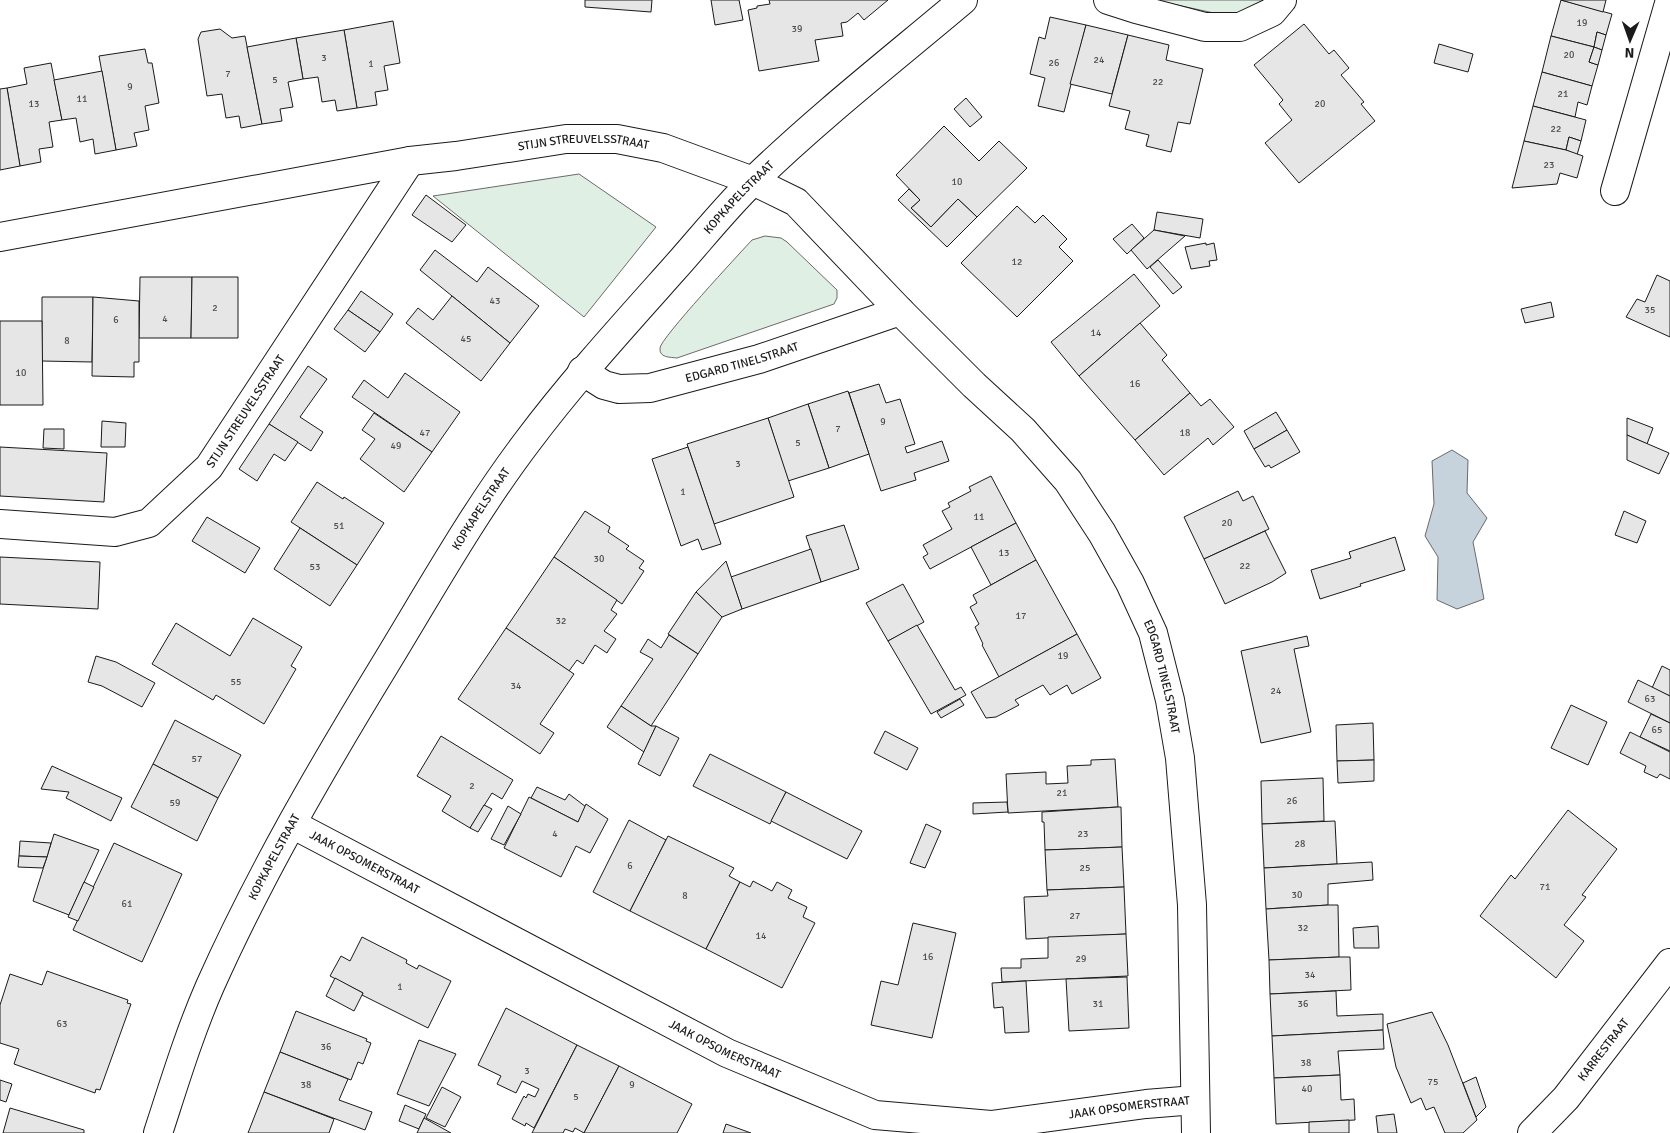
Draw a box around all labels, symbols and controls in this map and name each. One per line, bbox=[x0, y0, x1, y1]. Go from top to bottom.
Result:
north arrow bbox=[1605, 15, 1655, 65]
house number: 19 bbox=[1577, 17, 1587, 29]
house number: 39 bbox=[792, 23, 802, 35]
text: N bbox=[1624, 44, 1635, 61]
house number: 20 bbox=[1564, 49, 1574, 61]
house number: 3 bbox=[321, 52, 327, 64]
house number: 24 bbox=[1094, 54, 1105, 66]
house number: 26 bbox=[1049, 57, 1059, 69]
house number: 1 bbox=[368, 58, 374, 70]
house number: 7 bbox=[225, 68, 231, 80]
house number: 5 bbox=[272, 74, 278, 86]
house number: 22 bbox=[1153, 76, 1163, 88]
house number: 9 bbox=[127, 81, 133, 93]
house number: 21 bbox=[1558, 88, 1568, 100]
house number: 11 bbox=[77, 93, 87, 105]
house number: 13 bbox=[29, 98, 39, 110]
house number: 20 bbox=[1315, 98, 1325, 110]
house number: 22 bbox=[1551, 123, 1561, 135]
street label: STIJN STREUVELSSTRAAT bbox=[517, 131, 650, 154]
street label: KOPKAPELSTRAAT bbox=[700, 158, 777, 237]
house number: 23 bbox=[1544, 159, 1554, 171]
house number: 10 bbox=[952, 176, 962, 188]
house number: 12 bbox=[1012, 256, 1022, 268]
house number: 43 bbox=[490, 295, 500, 307]
house number: 2 bbox=[212, 302, 218, 314]
house number: 35 bbox=[1645, 304, 1655, 316]
house number: 4 bbox=[162, 313, 168, 325]
house number: 6 bbox=[113, 314, 119, 326]
house number: 14 bbox=[1091, 327, 1102, 339]
house number: 45 bbox=[461, 333, 471, 345]
house number: 8 bbox=[64, 335, 70, 347]
street label: EDGARD TINELSTRAAT bbox=[684, 339, 800, 386]
street label: STIJN STREUVELSSTRAAT bbox=[203, 352, 288, 471]
house number: 10 bbox=[16, 367, 26, 379]
house number: 16 bbox=[1130, 378, 1140, 390]
house number: 9 bbox=[880, 416, 886, 428]
house number: 7 bbox=[835, 423, 841, 435]
house number: 47 bbox=[420, 427, 430, 439]
house number: 18 bbox=[1180, 427, 1190, 439]
house number: 5 bbox=[795, 437, 801, 449]
house number: 49 bbox=[391, 440, 401, 452]
house number: 3 bbox=[735, 458, 741, 470]
street label: KOPKAPELSTRAAT bbox=[448, 465, 513, 553]
house number: 1 bbox=[680, 486, 686, 498]
house number: 11 bbox=[974, 511, 984, 523]
house number: 20 bbox=[1222, 517, 1232, 529]
house number: 51 bbox=[334, 520, 344, 532]
house number: 13 bbox=[999, 547, 1009, 559]
house number: 30 bbox=[594, 553, 604, 565]
house number: 22 bbox=[1240, 560, 1250, 572]
house number: 53 bbox=[310, 561, 320, 573]
house number: 17 bbox=[1016, 610, 1026, 622]
house number: 32 bbox=[556, 615, 566, 627]
street label: EDGARD TINELSTRAAT bbox=[1140, 617, 1183, 735]
house number: 19 bbox=[1058, 650, 1068, 662]
house number: 55 bbox=[231, 676, 241, 688]
house number: 34 bbox=[511, 680, 522, 692]
house number: 24 bbox=[1271, 685, 1282, 697]
house number: 63 bbox=[1645, 693, 1655, 705]
house number: 65 bbox=[1652, 724, 1662, 736]
house number: 57 bbox=[192, 753, 202, 765]
house number: 2 bbox=[469, 780, 475, 792]
house number: 21 bbox=[1057, 787, 1067, 799]
house number: 26 bbox=[1287, 795, 1297, 807]
house number: 59 bbox=[170, 797, 180, 809]
street label: KOPKAPELSTRAAT bbox=[245, 811, 303, 903]
street label: JAAK OPSOMERSTRAAT bbox=[307, 827, 422, 897]
house number: 4 bbox=[552, 828, 558, 840]
house number: 23 bbox=[1078, 828, 1088, 840]
house number: 28 bbox=[1295, 838, 1305, 850]
house number: 6 bbox=[627, 860, 633, 872]
house number: 25 bbox=[1080, 862, 1090, 874]
house number: 71 bbox=[1540, 881, 1550, 893]
house number: 30 bbox=[1292, 889, 1302, 901]
house number: 8 bbox=[682, 890, 688, 902]
house number: 61 bbox=[122, 898, 132, 910]
house number: 27 bbox=[1070, 910, 1080, 922]
house number: 32 bbox=[1298, 922, 1308, 934]
house number: 14 bbox=[756, 930, 767, 942]
house number: 16 bbox=[923, 951, 933, 963]
house number: 29 bbox=[1076, 953, 1086, 965]
house number: 34 bbox=[1305, 969, 1316, 981]
house number: 1 bbox=[397, 981, 403, 993]
house number: 31 bbox=[1093, 998, 1103, 1010]
house number: 36 bbox=[1298, 998, 1308, 1010]
street label: KARRESTRAAT bbox=[1574, 1015, 1632, 1084]
street label: JAAK OPSOMERSTRAAT bbox=[666, 1016, 783, 1082]
house number: 63 bbox=[57, 1018, 67, 1030]
house number: 36 bbox=[321, 1041, 331, 1053]
house number: 38 bbox=[1301, 1057, 1311, 1069]
house number: 3 bbox=[524, 1065, 530, 1077]
house number: 75 bbox=[1428, 1076, 1438, 1088]
house number: 38 bbox=[301, 1079, 311, 1091]
house number: 9 bbox=[629, 1079, 635, 1091]
house number: 40 bbox=[1302, 1083, 1312, 1095]
house number: 5 bbox=[573, 1091, 579, 1103]
street label: JAAK OPSOMERSTRAAT bbox=[1068, 1093, 1191, 1122]

